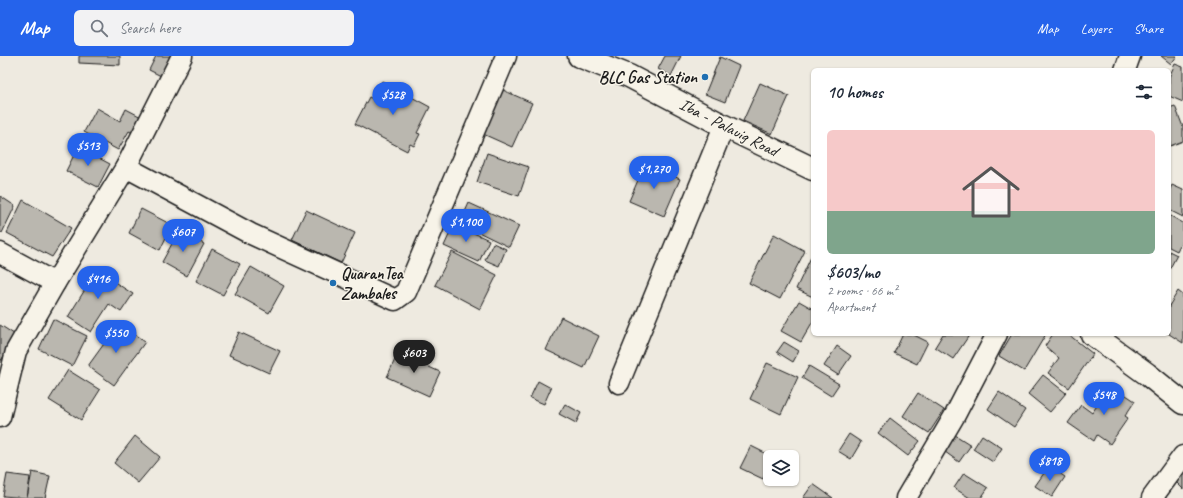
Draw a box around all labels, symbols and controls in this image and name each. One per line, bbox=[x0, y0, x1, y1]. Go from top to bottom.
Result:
search box bbox=[74, 10, 354, 46]
text: Map bbox=[20, 16, 50, 40]
icon: search bbox=[88, 17, 110, 39]
text: Search here bbox=[120, 19, 181, 38]
text: Map bbox=[1037, 20, 1059, 37]
text: Layers bbox=[1081, 20, 1112, 37]
text: Share bbox=[1134, 20, 1163, 37]
place label: BLC Gas Station bbox=[599, 67, 698, 88]
marker: BLC Gas Station bbox=[700, 72, 710, 82]
icon: filters bbox=[1133, 81, 1155, 103]
pin: $528 bbox=[369, 82, 417, 116]
text: 10 homes bbox=[827, 82, 883, 103]
text: $528 bbox=[381, 87, 405, 103]
street label: Iba - Palauig Road bbox=[676, 94, 784, 162]
pin: $513 bbox=[64, 133, 112, 167]
text: $513 bbox=[76, 138, 100, 154]
pin: $1,270 bbox=[621, 156, 687, 190]
icon: home bbox=[955, 156, 1027, 228]
text: $1,270 bbox=[638, 161, 670, 177]
pin: $1,100 bbox=[433, 209, 499, 243]
text: $1,100 bbox=[450, 214, 482, 230]
pin: $607 bbox=[159, 219, 207, 253]
text: $607 bbox=[171, 224, 195, 240]
text: $603/mo bbox=[827, 262, 880, 283]
place label: QuaranTea Zambales bbox=[341, 263, 405, 304]
pin: $416 bbox=[74, 266, 122, 300]
text: $416 bbox=[86, 271, 110, 287]
marker: QuaranTea Zambales bbox=[328, 278, 338, 288]
text: 2 rooms · 66 m² bbox=[827, 283, 897, 299]
text: Apartment bbox=[827, 299, 875, 315]
pin: $550 bbox=[92, 320, 140, 354]
text: $550 bbox=[105, 325, 127, 341]
pin: $603 bbox=[390, 340, 438, 374]
text: $603 bbox=[402, 345, 426, 361]
pin: $548 bbox=[1080, 382, 1128, 416]
text: $548 bbox=[1092, 387, 1116, 403]
pin: $818 bbox=[1026, 448, 1074, 482]
map controls bbox=[763, 450, 799, 486]
button: layers bbox=[763, 450, 799, 486]
text: $818 bbox=[1038, 453, 1062, 469]

